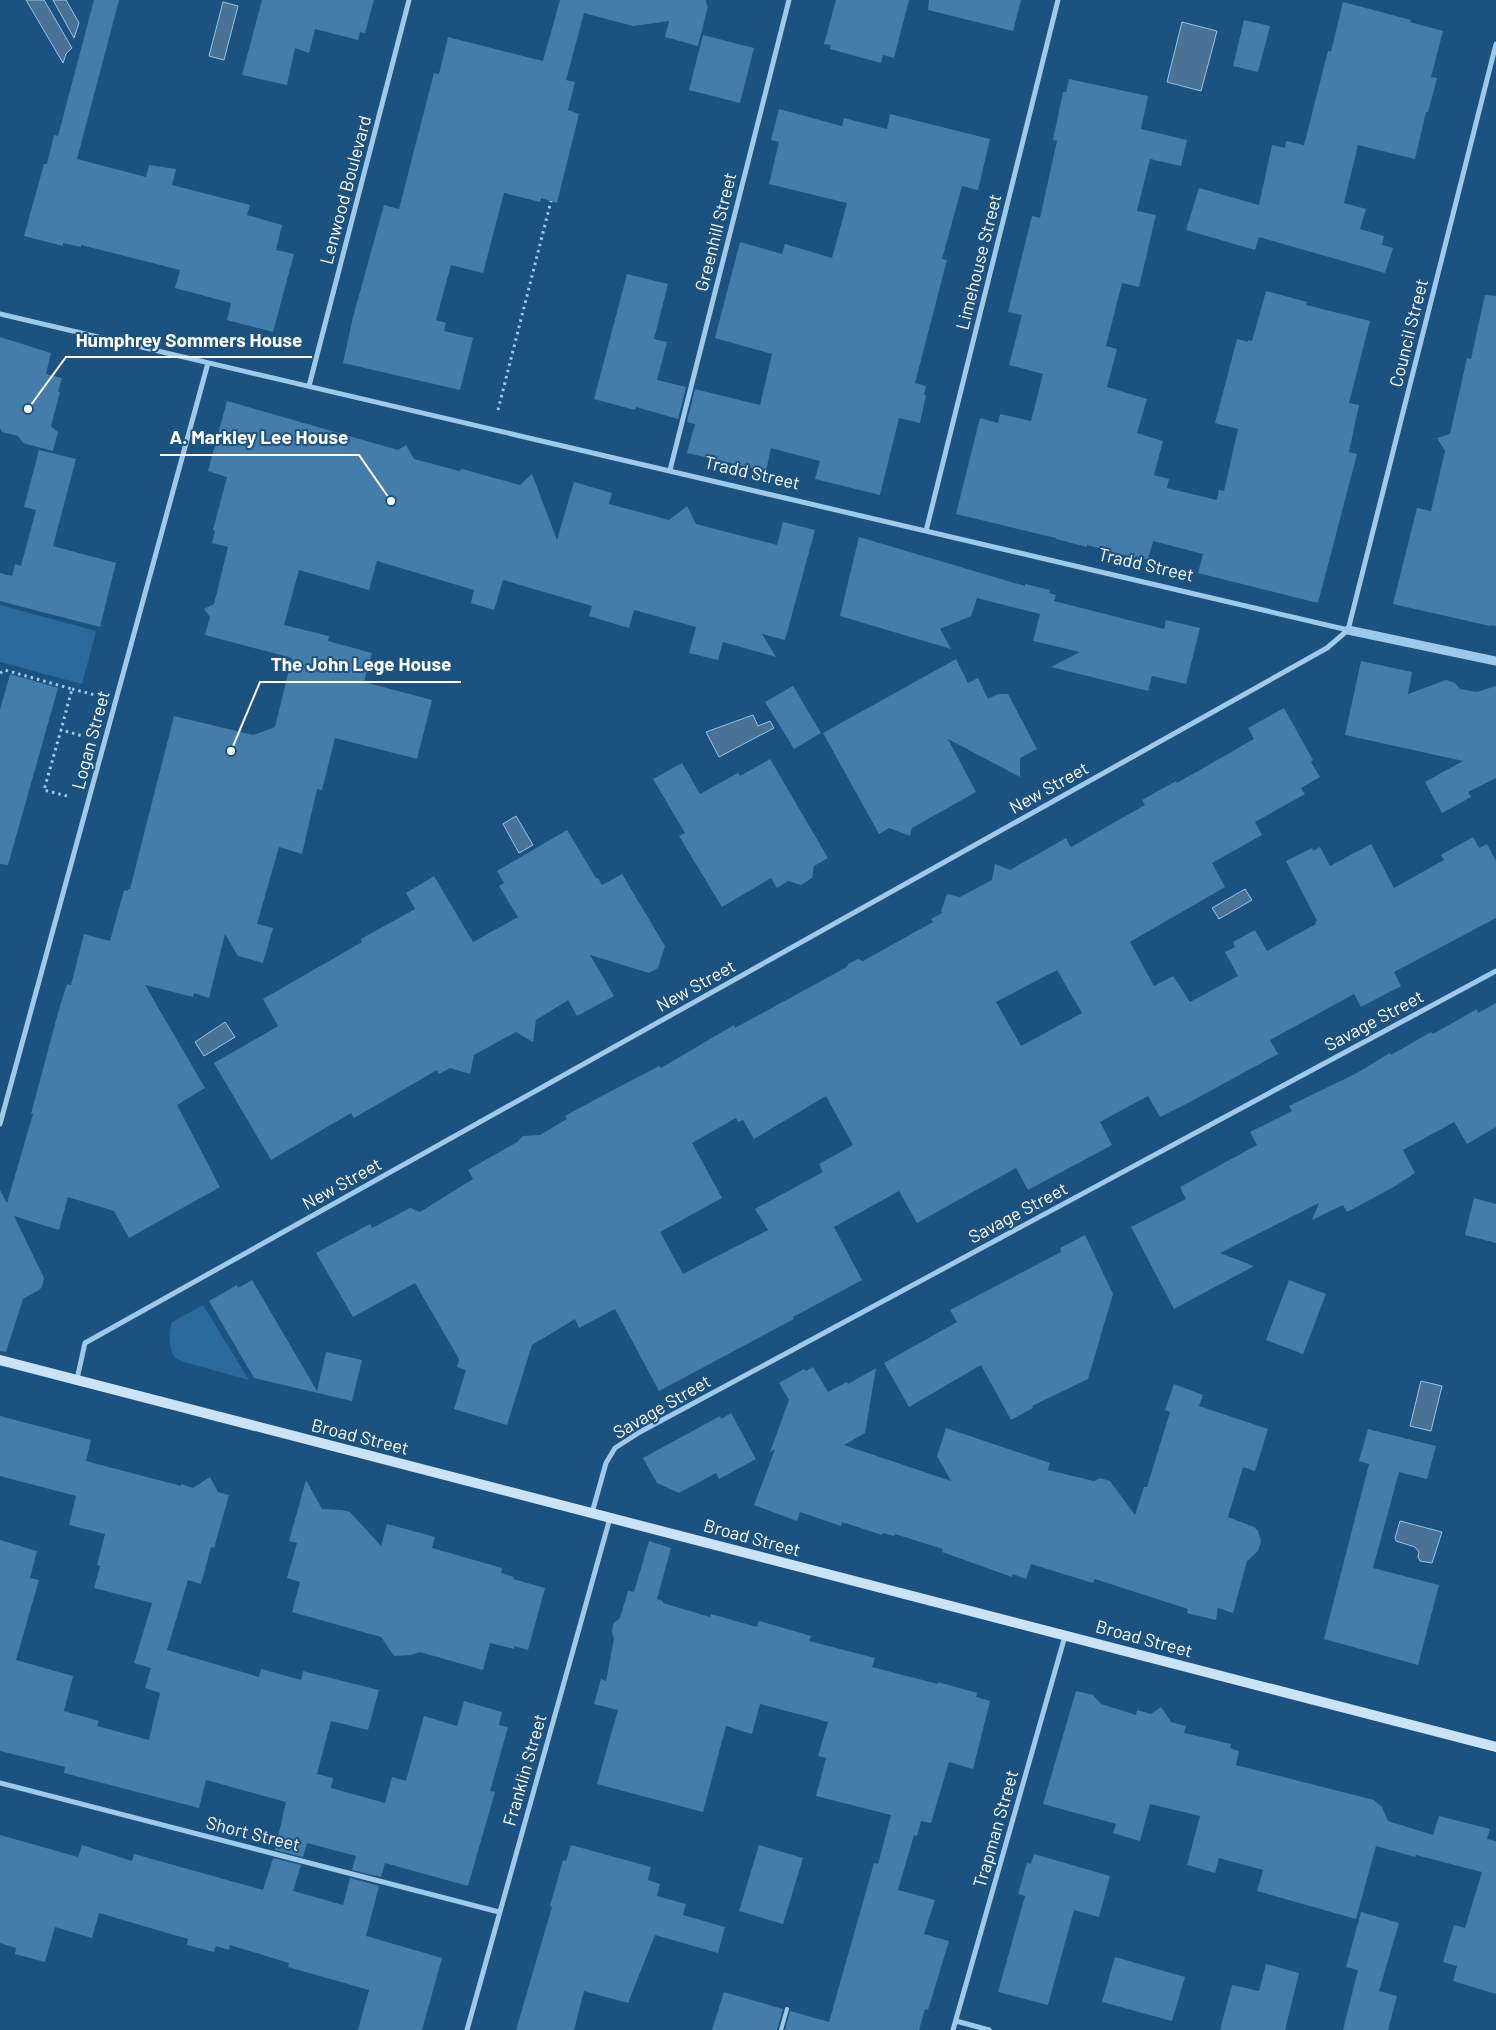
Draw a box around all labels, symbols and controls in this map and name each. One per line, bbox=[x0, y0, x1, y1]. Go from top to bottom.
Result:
street label: Lenwood Boulevard bbox=[315, 113, 375, 267]
street label: Greenhill Street bbox=[690, 170, 740, 293]
street label: Limehouse Street bbox=[951, 192, 1006, 332]
street label: Council Street bbox=[1384, 276, 1432, 389]
callout: Humphrey Sommers House bbox=[66, 323, 312, 357]
text: Humphrey Sommers House bbox=[76, 328, 302, 351]
callout: A. Markley Lee House bbox=[160, 421, 359, 455]
text: A. Markley Lee House bbox=[170, 425, 348, 448]
street label: Tradd Street bbox=[702, 450, 802, 494]
street label: Tradd Street bbox=[1096, 542, 1196, 586]
callout: The John Lege House bbox=[260, 648, 461, 682]
text: The John Lege House bbox=[271, 652, 451, 675]
street label: Logan Street bbox=[66, 688, 114, 792]
street label: New Street bbox=[1005, 756, 1092, 818]
street label: New Street bbox=[652, 954, 739, 1016]
street label: Savage Street bbox=[1320, 985, 1427, 1055]
street label: New Street bbox=[298, 1152, 385, 1214]
street label: Savage Street bbox=[964, 1177, 1071, 1247]
street label: Savage Street bbox=[609, 1369, 714, 1443]
street label: Broad Street bbox=[309, 1413, 411, 1459]
street label: Broad Street bbox=[701, 1514, 803, 1561]
street label: Broad Street bbox=[1093, 1615, 1195, 1662]
street label: Franklin Street bbox=[498, 1711, 551, 1828]
street label: Trapman Street bbox=[968, 1767, 1022, 1890]
street label: Short Street bbox=[204, 1811, 302, 1855]

